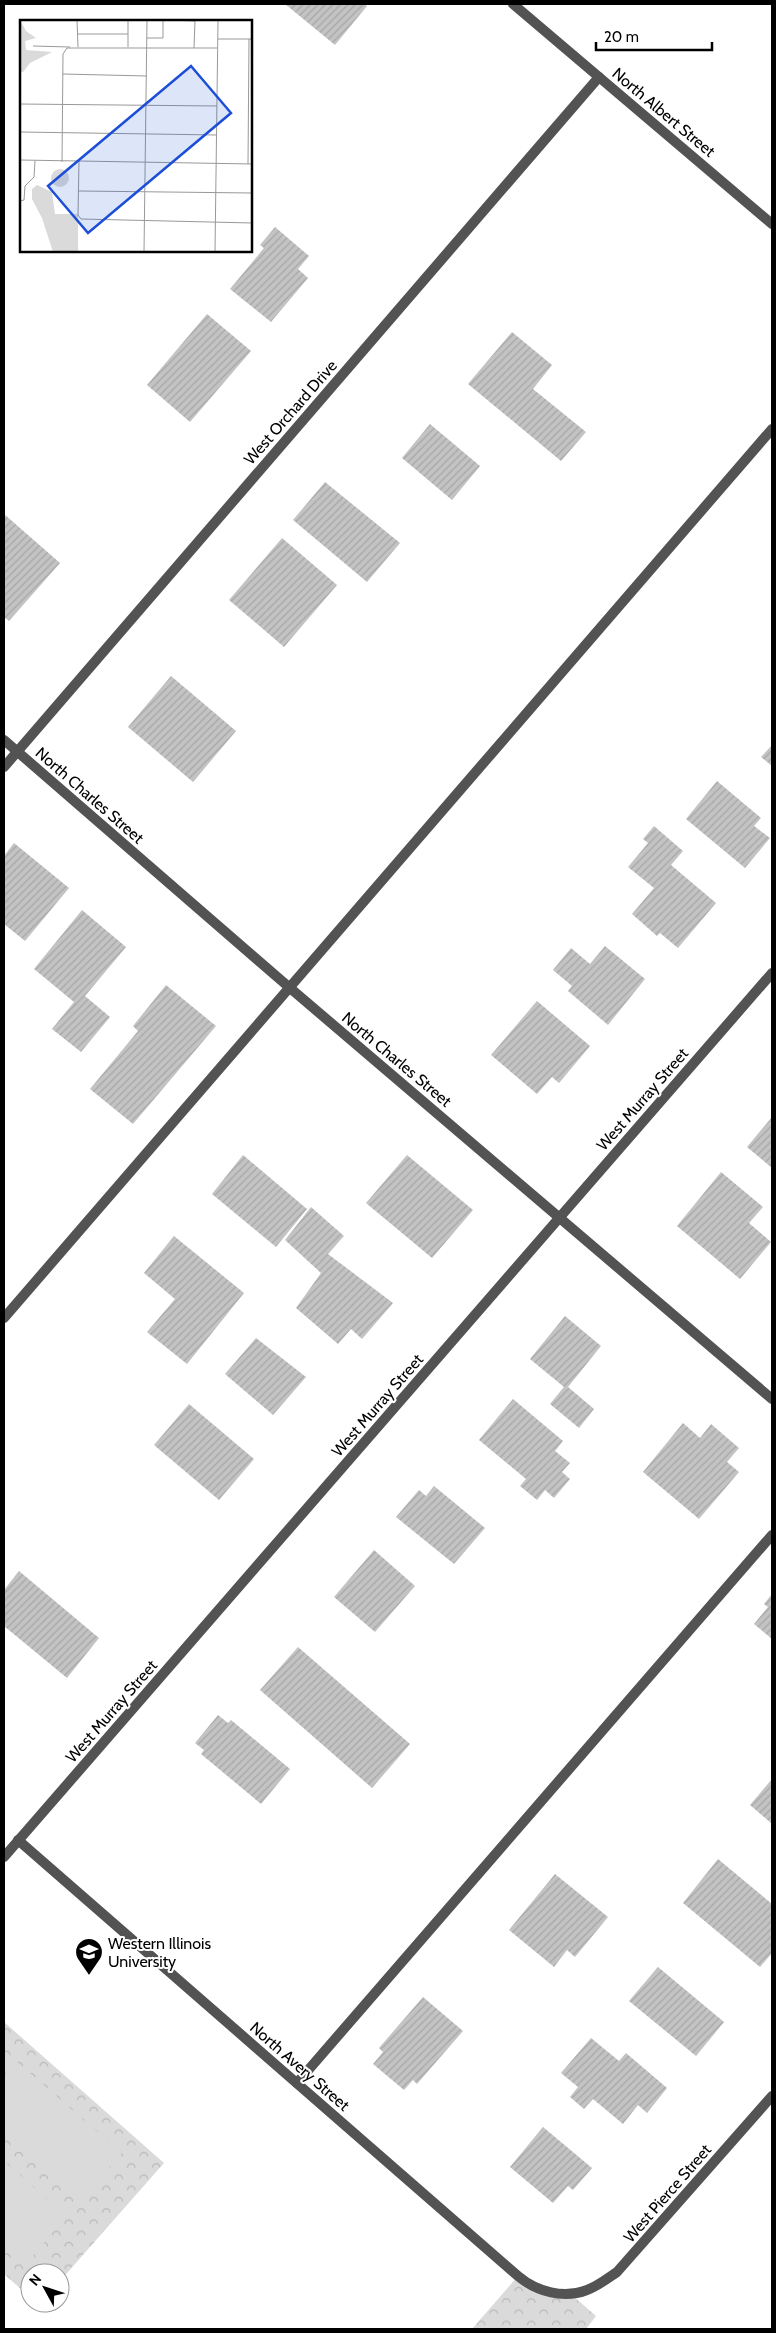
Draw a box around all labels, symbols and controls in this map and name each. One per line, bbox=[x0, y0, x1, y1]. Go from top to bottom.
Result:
inset map bbox=[20, 20, 252, 252]
scale bar bbox=[596, 20, 712, 52]
text: 20 m bbox=[604, 28, 639, 46]
street label: North Albert Street bbox=[608, 64, 719, 161]
street label: West Orchard Drive bbox=[240, 356, 341, 468]
street label: North Charles Street bbox=[32, 743, 148, 848]
street label: North Charles Street bbox=[338, 1008, 456, 1111]
street label: West Murray Street bbox=[593, 1044, 692, 1154]
street label: West Murray Street bbox=[328, 1350, 427, 1460]
street label: West Murray Street bbox=[62, 1656, 161, 1766]
place label: Western Illinois University bbox=[108, 1934, 211, 1971]
school or university icon: Western Illinois University bbox=[74, 1937, 104, 1976]
street label: North Avery Street bbox=[246, 2018, 354, 2115]
street label: West Pierce Street bbox=[620, 2140, 716, 2246]
north arrow bbox=[20, 2263, 70, 2313]
text: N bbox=[25, 2270, 45, 2289]

